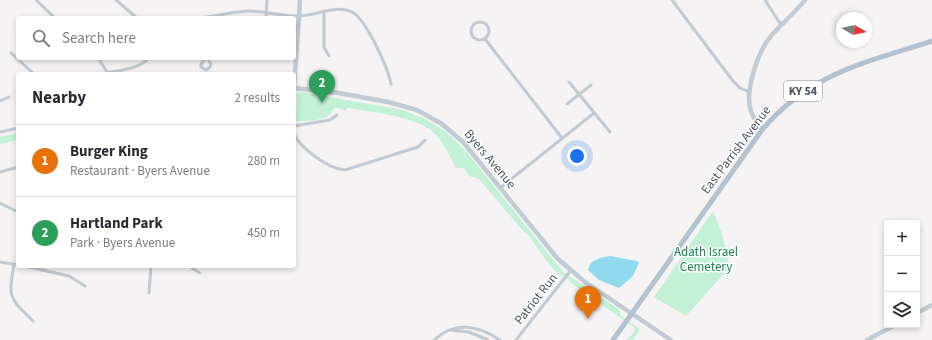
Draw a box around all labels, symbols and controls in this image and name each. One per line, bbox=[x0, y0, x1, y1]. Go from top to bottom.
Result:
north arrow bbox=[836, 12, 872, 48]
search box bbox=[16, 16, 296, 60]
icon: search bbox=[30, 27, 52, 49]
text: Search here bbox=[62, 28, 136, 49]
pin: 2 bbox=[309, 70, 335, 103]
road number: KY 54 bbox=[784, 81, 822, 101]
text: Nearby bbox=[32, 86, 86, 110]
text: 2 results bbox=[235, 89, 280, 107]
street label: East Parrish Avenue bbox=[697, 102, 775, 198]
street label: Byers Avenue bbox=[460, 125, 520, 193]
text: Burger King bbox=[70, 141, 148, 162]
your location bbox=[567, 146, 587, 166]
text: 1 bbox=[42, 152, 48, 170]
text: 280 m bbox=[247, 152, 280, 170]
text: Restaurant · Byers Avenue bbox=[70, 162, 210, 180]
text: Hartland Park bbox=[70, 213, 163, 234]
map controls bbox=[884, 220, 920, 328]
button: + bbox=[884, 220, 920, 256]
text: 2 bbox=[42, 224, 48, 242]
text: 450 m bbox=[247, 224, 280, 242]
text: Park · Byers Avenue bbox=[70, 234, 175, 252]
park label: Adath Israel Cemetery bbox=[674, 243, 738, 276]
button: − bbox=[884, 256, 920, 292]
street label: Patriot Run bbox=[510, 270, 562, 328]
pin: 1 bbox=[575, 286, 601, 319]
button: layers bbox=[884, 292, 920, 328]

